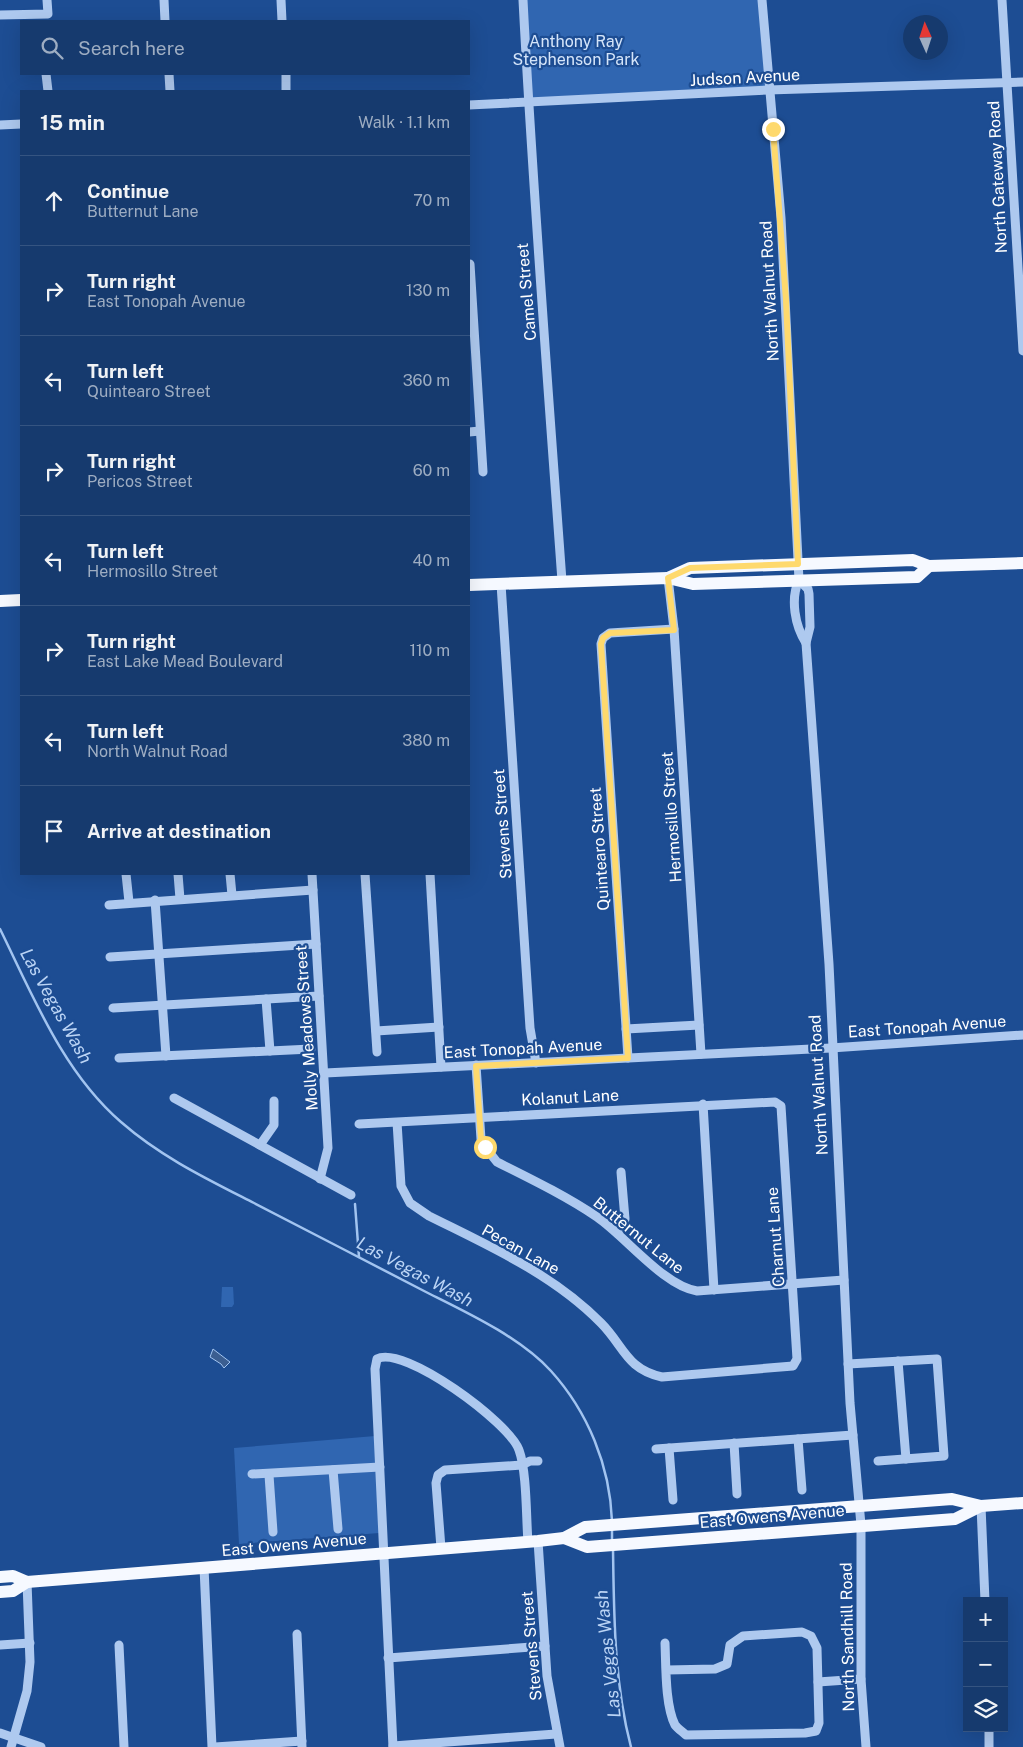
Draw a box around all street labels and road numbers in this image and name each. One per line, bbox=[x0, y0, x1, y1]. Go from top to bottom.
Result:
street label: Judson Avenue bbox=[689, 65, 801, 90]
street label: North Gateway Road bbox=[984, 100, 1011, 254]
street label: North Walnut Road bbox=[756, 220, 783, 362]
street label: Camel Street bbox=[513, 242, 540, 342]
street label: Hermosillo Street bbox=[657, 751, 686, 883]
street label: Stevens Street bbox=[489, 768, 516, 880]
street label: Quintearo Street bbox=[586, 787, 613, 911]
street label: Molly Meadows Street bbox=[291, 945, 322, 1111]
street label: East Tonopah Avenue bbox=[847, 1011, 1007, 1042]
street label: North Walnut Road bbox=[805, 1014, 832, 1156]
street label: East Tonopah Avenue bbox=[443, 1035, 603, 1062]
street label: Kolanut Lane bbox=[521, 1085, 619, 1110]
street label: Charnut Lane bbox=[763, 1186, 788, 1288]
street label: Butternut Lane bbox=[589, 1193, 688, 1278]
street label: Pecan Lane bbox=[479, 1220, 563, 1279]
street label: East Owens Avenue bbox=[699, 1501, 845, 1532]
street label: East Owens Avenue bbox=[221, 1529, 367, 1560]
street label: North Sandhill Road bbox=[837, 1562, 858, 1712]
street label: Stevens Street bbox=[517, 1590, 546, 1702]

